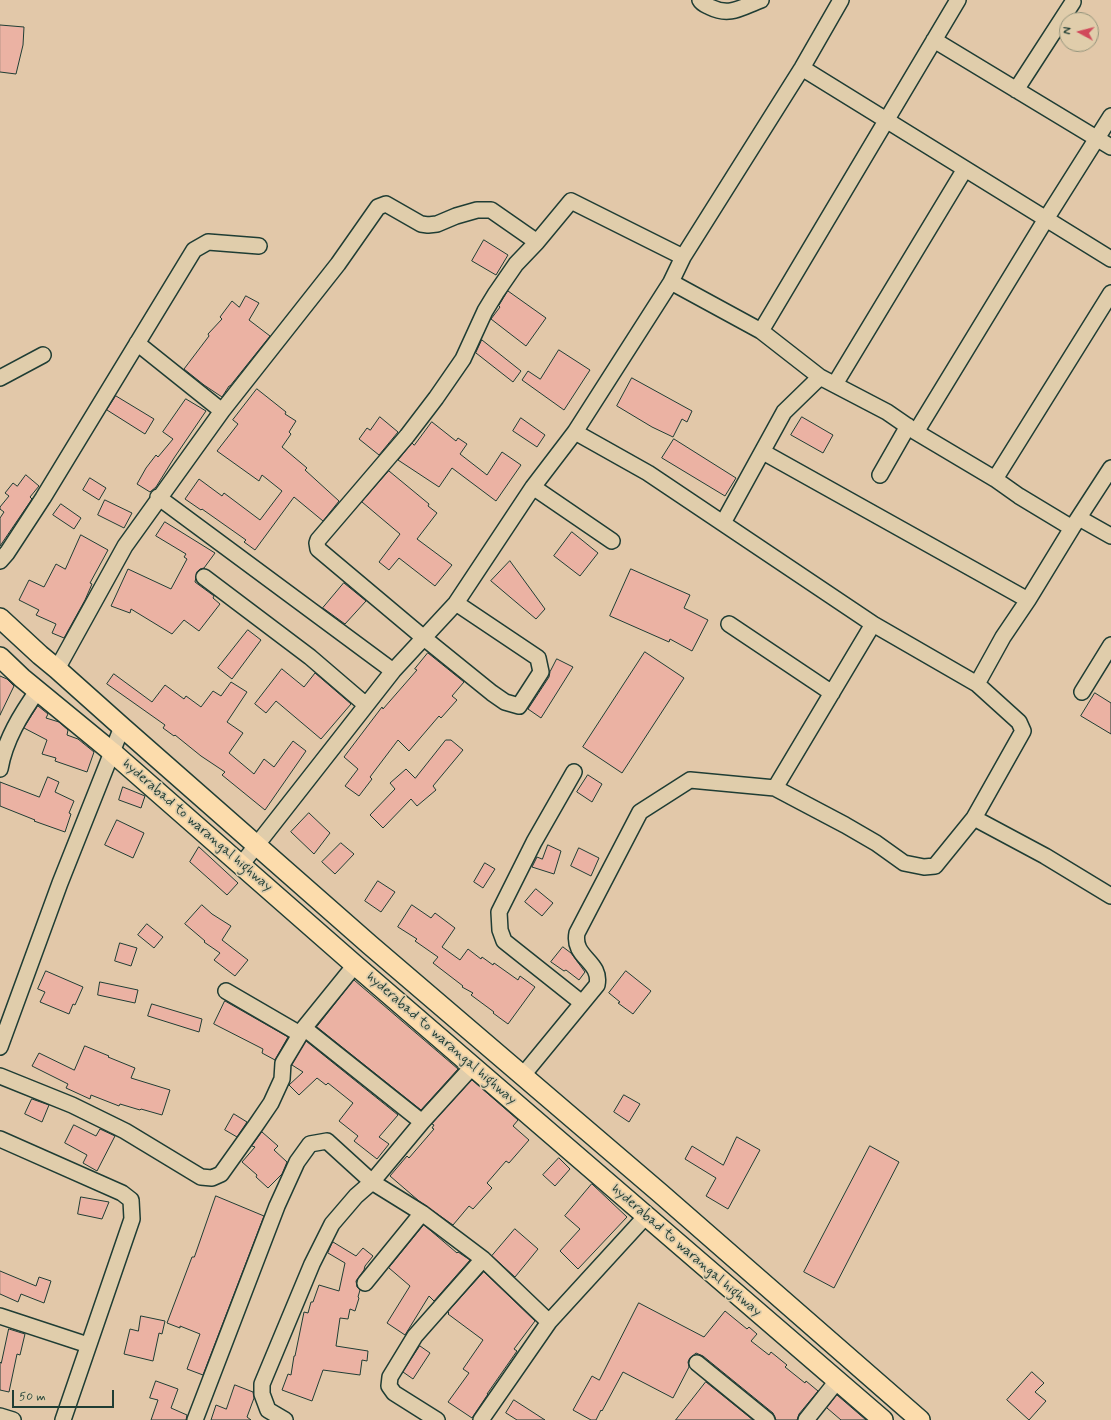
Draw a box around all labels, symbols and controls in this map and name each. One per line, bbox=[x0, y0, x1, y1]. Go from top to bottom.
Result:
north arrow bbox=[1059, 12, 1099, 52]
text: N bbox=[1061, 26, 1075, 35]
street label: hyderabad to warangal highway bbox=[118, 756, 276, 896]
street label: hyderabad to warangal highway bbox=[362, 969, 520, 1109]
street label: hyderabad to warangal highway bbox=[607, 1181, 765, 1321]
scale bar bbox=[14, 1382, 116, 1408]
text: 50 m bbox=[19, 1389, 46, 1405]

